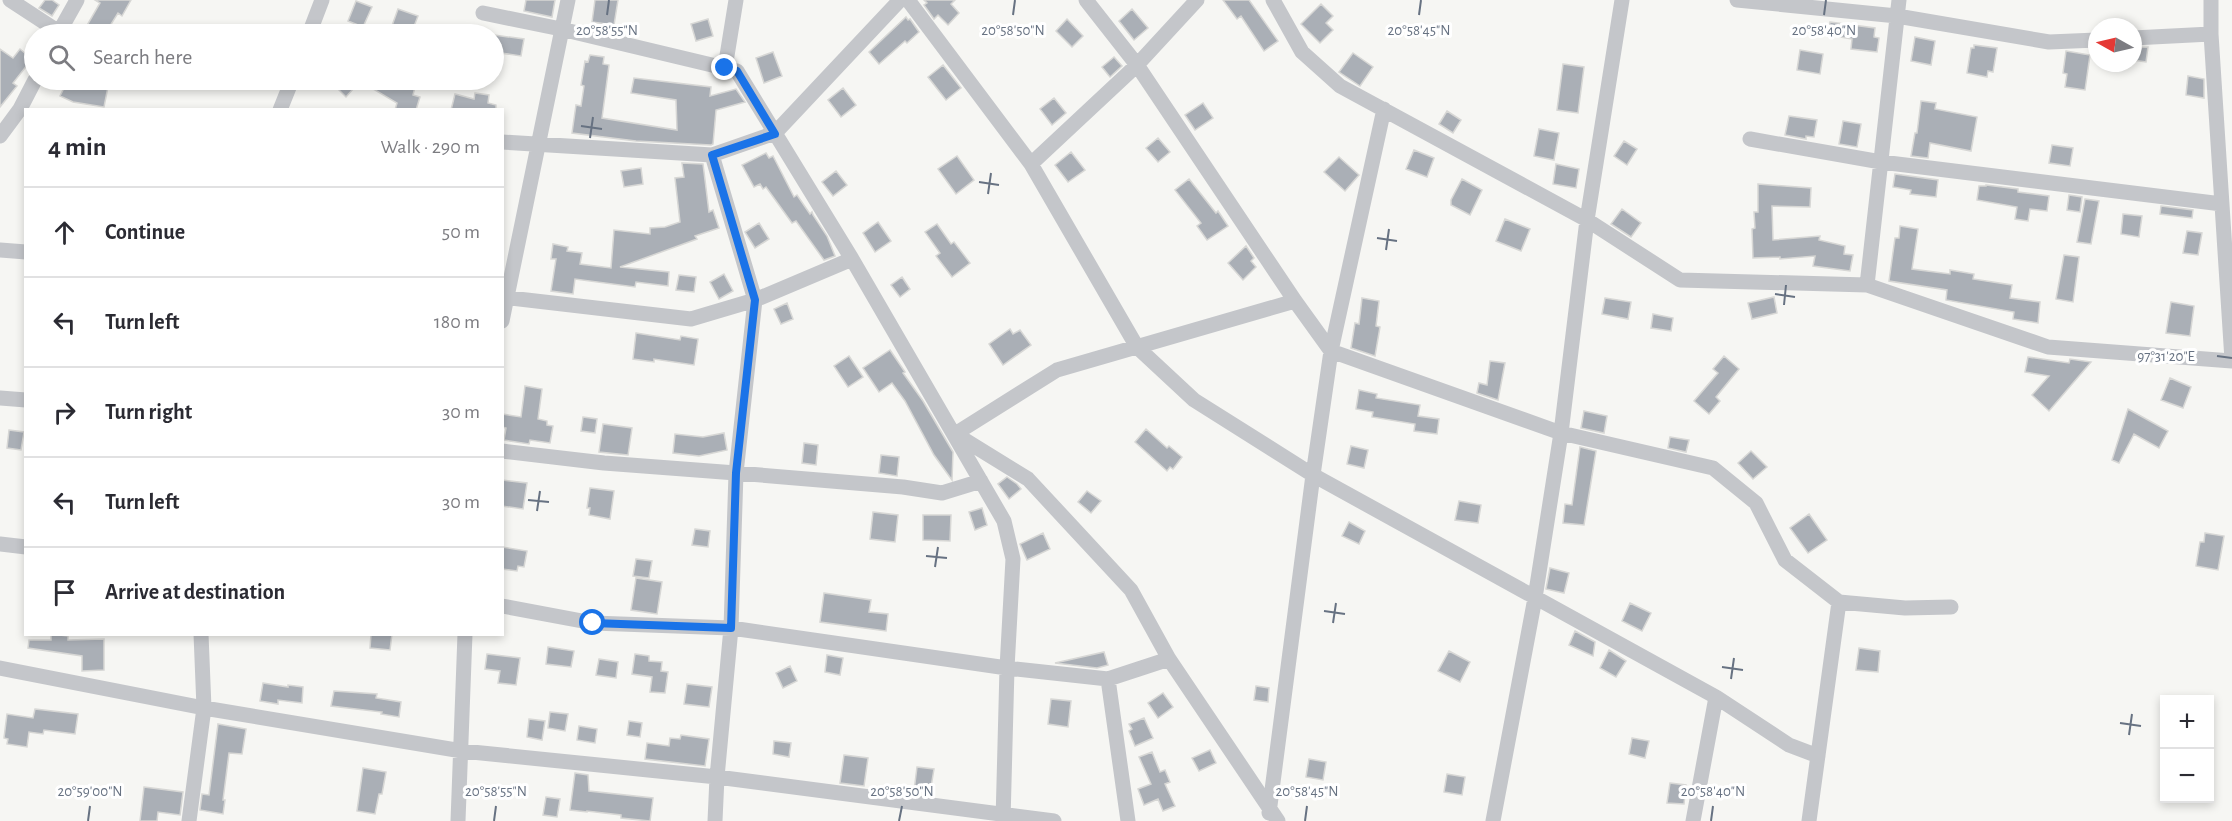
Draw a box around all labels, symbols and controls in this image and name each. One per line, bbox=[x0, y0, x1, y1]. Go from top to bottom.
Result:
north arrow bbox=[2088, 18, 2142, 72]
text: 20°58'55"N bbox=[576, 23, 638, 38]
text: 20°58'50"N bbox=[981, 23, 1045, 38]
text: 20°58'45"N bbox=[1388, 23, 1450, 38]
text: 20°58'40"N bbox=[1792, 23, 1856, 38]
search box bbox=[24, 24, 504, 90]
icon: search bbox=[45, 41, 78, 74]
text: Search here bbox=[93, 46, 192, 68]
route end bbox=[711, 54, 737, 80]
text: 4 min bbox=[48, 134, 107, 160]
text: Walk · 290 m bbox=[380, 137, 480, 157]
icon: ahead bbox=[48, 216, 81, 249]
text: Continue bbox=[105, 221, 185, 243]
text: 50 m bbox=[442, 222, 480, 242]
icon: left bbox=[48, 306, 81, 339]
text: Turn left bbox=[105, 311, 179, 333]
text: 180 m bbox=[434, 312, 480, 332]
text: 97°31'20"E bbox=[2137, 349, 2195, 364]
icon: right bbox=[48, 396, 81, 429]
text: Turn right bbox=[105, 401, 192, 423]
text: 30 m bbox=[442, 402, 480, 422]
icon: left bbox=[48, 486, 81, 519]
text: Turn left bbox=[105, 491, 179, 513]
text: 30 m bbox=[442, 492, 480, 512]
icon: arrive bbox=[48, 576, 81, 609]
text: Arrive at destination bbox=[105, 581, 285, 603]
route start bbox=[579, 609, 605, 635]
map controls bbox=[2160, 695, 2214, 803]
button: + bbox=[2160, 695, 2214, 749]
button: − bbox=[2160, 749, 2214, 803]
text: 20°59'00"N bbox=[57, 784, 123, 799]
text: 20°58'55"N bbox=[465, 784, 527, 799]
text: 20°58'50"N bbox=[870, 784, 934, 799]
text: 20°58'45"N bbox=[1276, 784, 1338, 799]
text: 20°58'40"N bbox=[1681, 784, 1745, 799]

